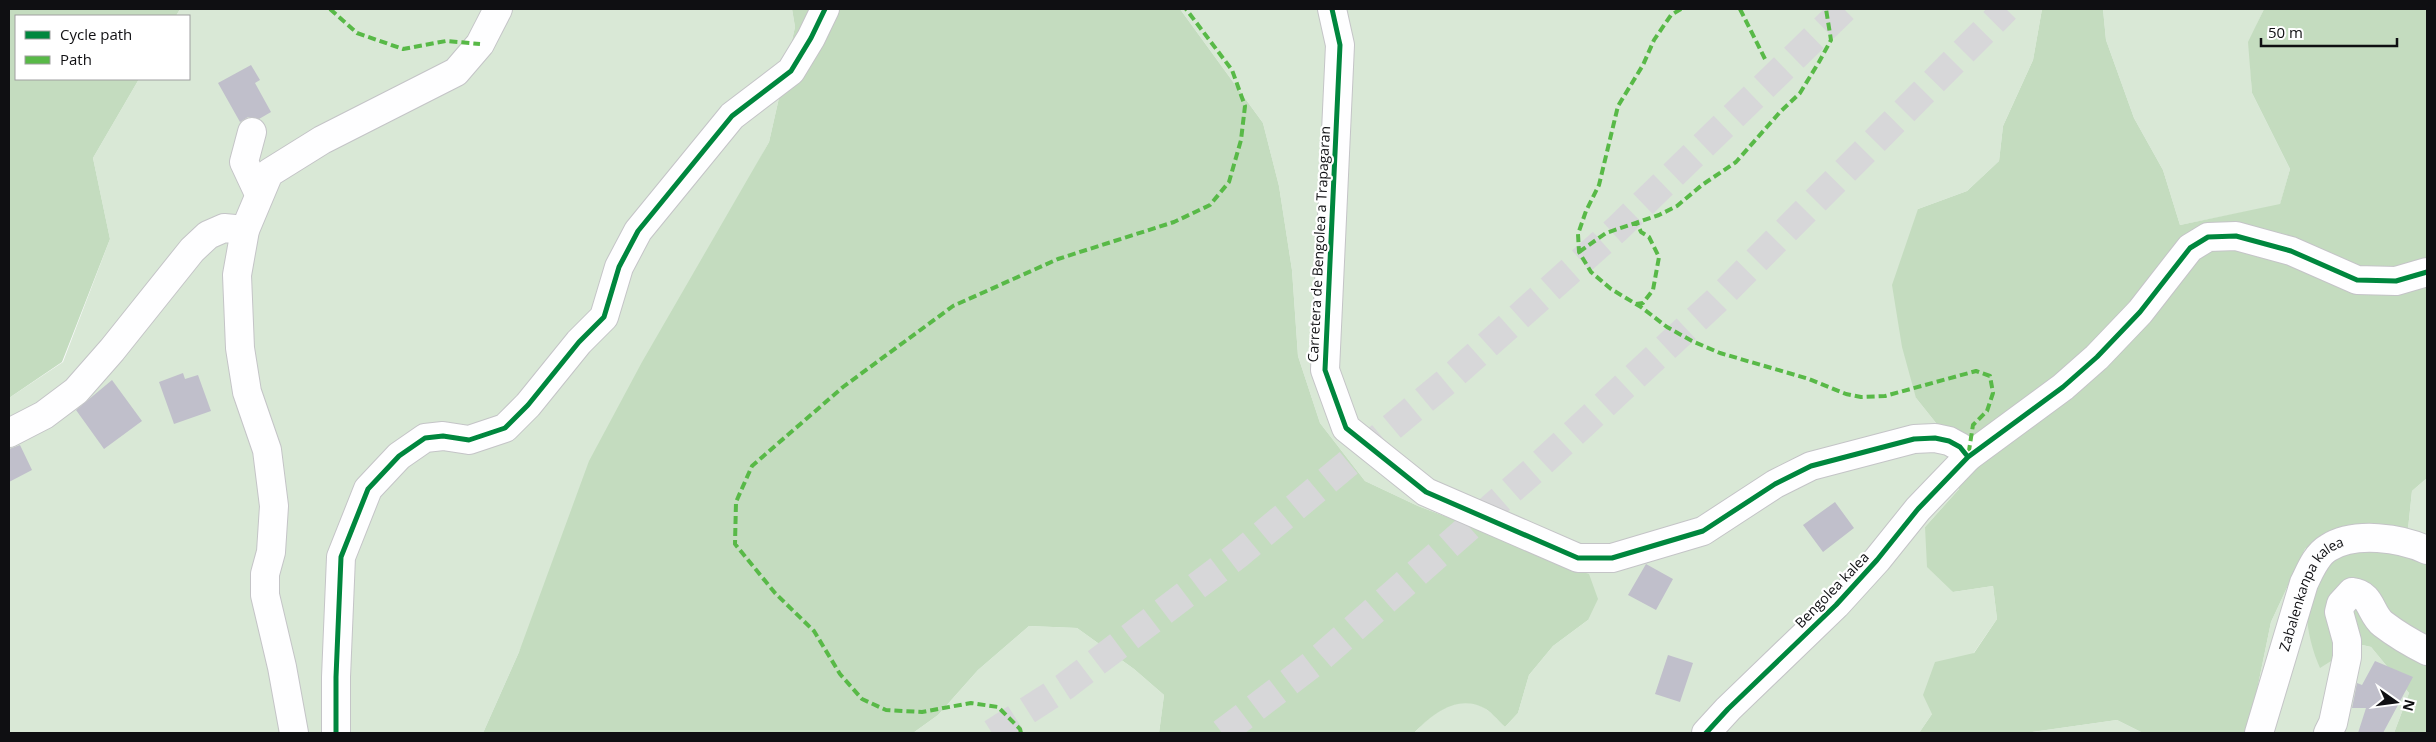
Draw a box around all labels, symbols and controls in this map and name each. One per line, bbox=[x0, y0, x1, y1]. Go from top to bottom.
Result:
legend bbox=[15, 15, 190, 80]
scale bar bbox=[2261, 15, 2397, 47]
text: 50 m bbox=[2268, 22, 2303, 42]
text: Cycle path bbox=[60, 24, 132, 44]
text: Path bbox=[60, 49, 92, 69]
street label: Carretera de Bengolea a Trapagaran bbox=[1303, 125, 1334, 363]
street label: Zabalenkanpa kalea bbox=[2274, 532, 2346, 653]
street label: Bengolea kalea bbox=[1791, 548, 1873, 632]
north arrow bbox=[2371, 677, 2421, 727]
text: N bbox=[2399, 697, 2420, 713]

